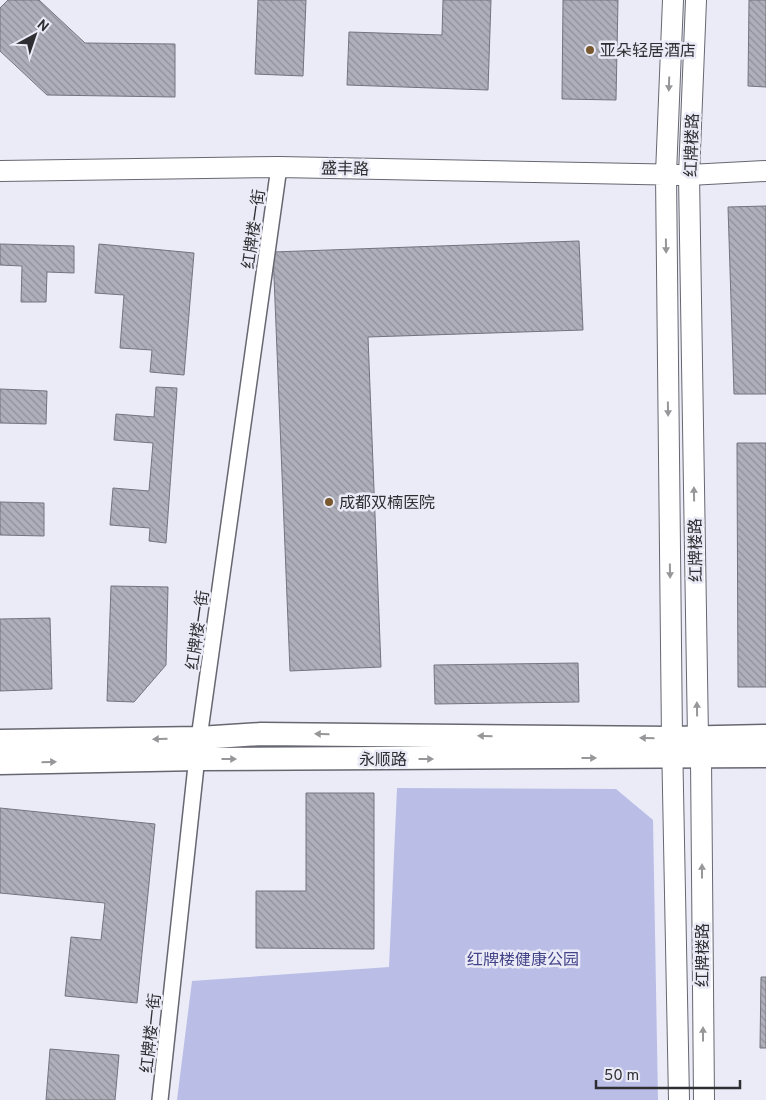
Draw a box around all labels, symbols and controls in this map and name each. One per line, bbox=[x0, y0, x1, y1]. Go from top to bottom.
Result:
north arrow bbox=[10, 10, 60, 60]
text: N bbox=[33, 16, 52, 36]
place label: 亚朵轻居酒店 bbox=[600, 42, 696, 62]
marker: 亚朵轻居酒店 bbox=[584, 44, 596, 56]
one-way arrow bbox=[665, 76, 673, 92]
street label: 红牌楼路 bbox=[682, 113, 704, 177]
street label: 盛丰路 bbox=[321, 160, 369, 180]
street label: 红牌楼一街 bbox=[240, 188, 270, 270]
one-way arrow bbox=[662, 238, 670, 254]
one-way arrow bbox=[664, 401, 672, 417]
one-way arrow bbox=[690, 486, 698, 502]
place label: 成都双楠医院 bbox=[339, 494, 435, 514]
marker: 成都双楠医院 bbox=[323, 496, 335, 508]
street label: 红牌楼路 bbox=[686, 518, 708, 582]
one-way arrow bbox=[666, 563, 674, 579]
street label: 红牌楼一街 bbox=[184, 589, 214, 671]
one-way arrow bbox=[693, 701, 701, 717]
one-way arrow bbox=[314, 730, 330, 738]
one-way arrow bbox=[477, 732, 493, 740]
one-way arrow bbox=[639, 733, 655, 741]
one-way arrow bbox=[152, 735, 168, 743]
street label: 永顺路 bbox=[359, 751, 407, 771]
one-way arrow bbox=[581, 754, 597, 762]
one-way arrow bbox=[221, 755, 237, 763]
one-way arrow bbox=[418, 755, 434, 763]
one-way arrow bbox=[41, 758, 57, 766]
one-way arrow bbox=[697, 863, 705, 879]
street label: 红牌楼路 bbox=[694, 923, 714, 987]
park label: 红牌楼健康公园 bbox=[467, 951, 579, 971]
street label: 红牌楼一街 bbox=[138, 992, 166, 1074]
one-way arrow bbox=[699, 1026, 707, 1042]
scale bar bbox=[596, 1058, 740, 1090]
text: 50 m bbox=[604, 1067, 639, 1086]

